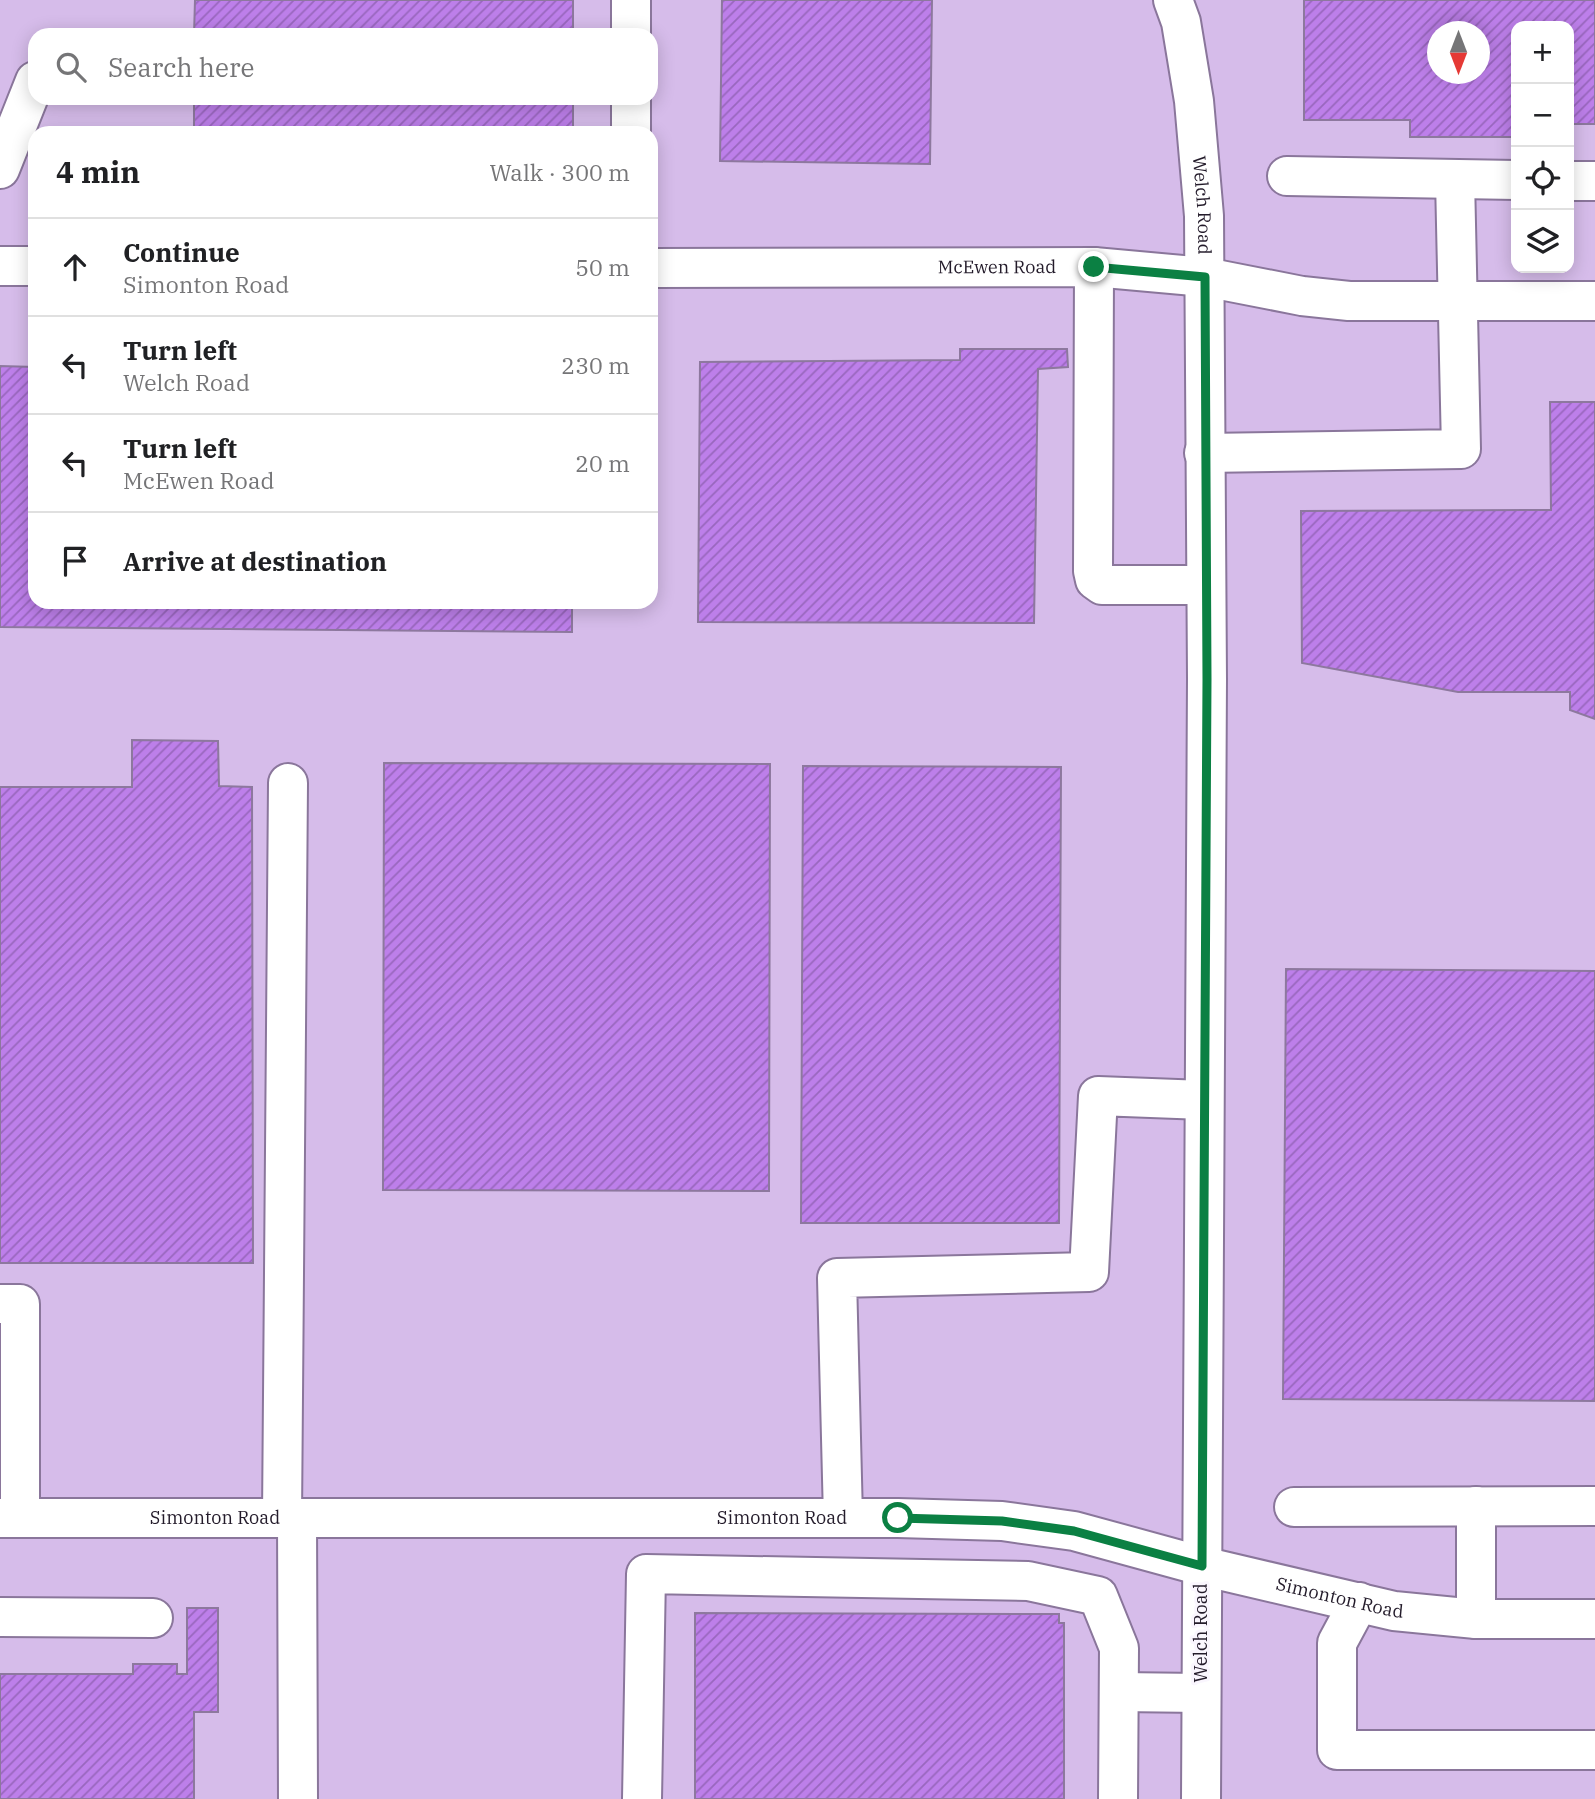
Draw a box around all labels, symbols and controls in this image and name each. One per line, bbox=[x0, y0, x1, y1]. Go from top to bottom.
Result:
north arrow bbox=[1427, 21, 1490, 84]
map controls bbox=[1511, 21, 1574, 273]
button: + bbox=[1511, 21, 1574, 84]
search box bbox=[28, 28, 658, 105]
icon: search bbox=[52, 48, 90, 86]
text: Search here bbox=[108, 50, 254, 84]
button: − bbox=[1511, 84, 1574, 147]
button: locate bbox=[1511, 147, 1574, 210]
text: 4 min bbox=[56, 152, 140, 191]
street label: Welch Road bbox=[1188, 155, 1216, 255]
text: Walk · 300 m bbox=[489, 157, 630, 187]
button: layers bbox=[1511, 210, 1574, 273]
text: Continue bbox=[123, 235, 240, 269]
icon: ahead bbox=[56, 248, 94, 286]
route end bbox=[1078, 251, 1109, 282]
text: 50 m bbox=[575, 252, 630, 282]
street label: McEwen Road bbox=[938, 255, 1056, 278]
text: Simonton Road bbox=[123, 269, 289, 299]
text: Turn left bbox=[123, 333, 237, 367]
icon: left bbox=[56, 346, 94, 384]
text: 230 m bbox=[561, 350, 630, 380]
text: Welch Road bbox=[123, 367, 250, 397]
text: Turn left bbox=[123, 431, 237, 465]
icon: left bbox=[56, 444, 94, 482]
text: 20 m bbox=[575, 448, 630, 478]
text: McEwen Road bbox=[123, 465, 274, 495]
icon: arrive bbox=[56, 542, 94, 580]
text: Arrive at destination bbox=[123, 544, 387, 578]
route start bbox=[882, 1502, 913, 1533]
street label: Simonton Road bbox=[150, 1506, 280, 1529]
street label: Simonton Road bbox=[717, 1506, 847, 1529]
street label: Simonton Road bbox=[1274, 1572, 1405, 1623]
street label: Welch Road bbox=[1189, 1583, 1212, 1683]

